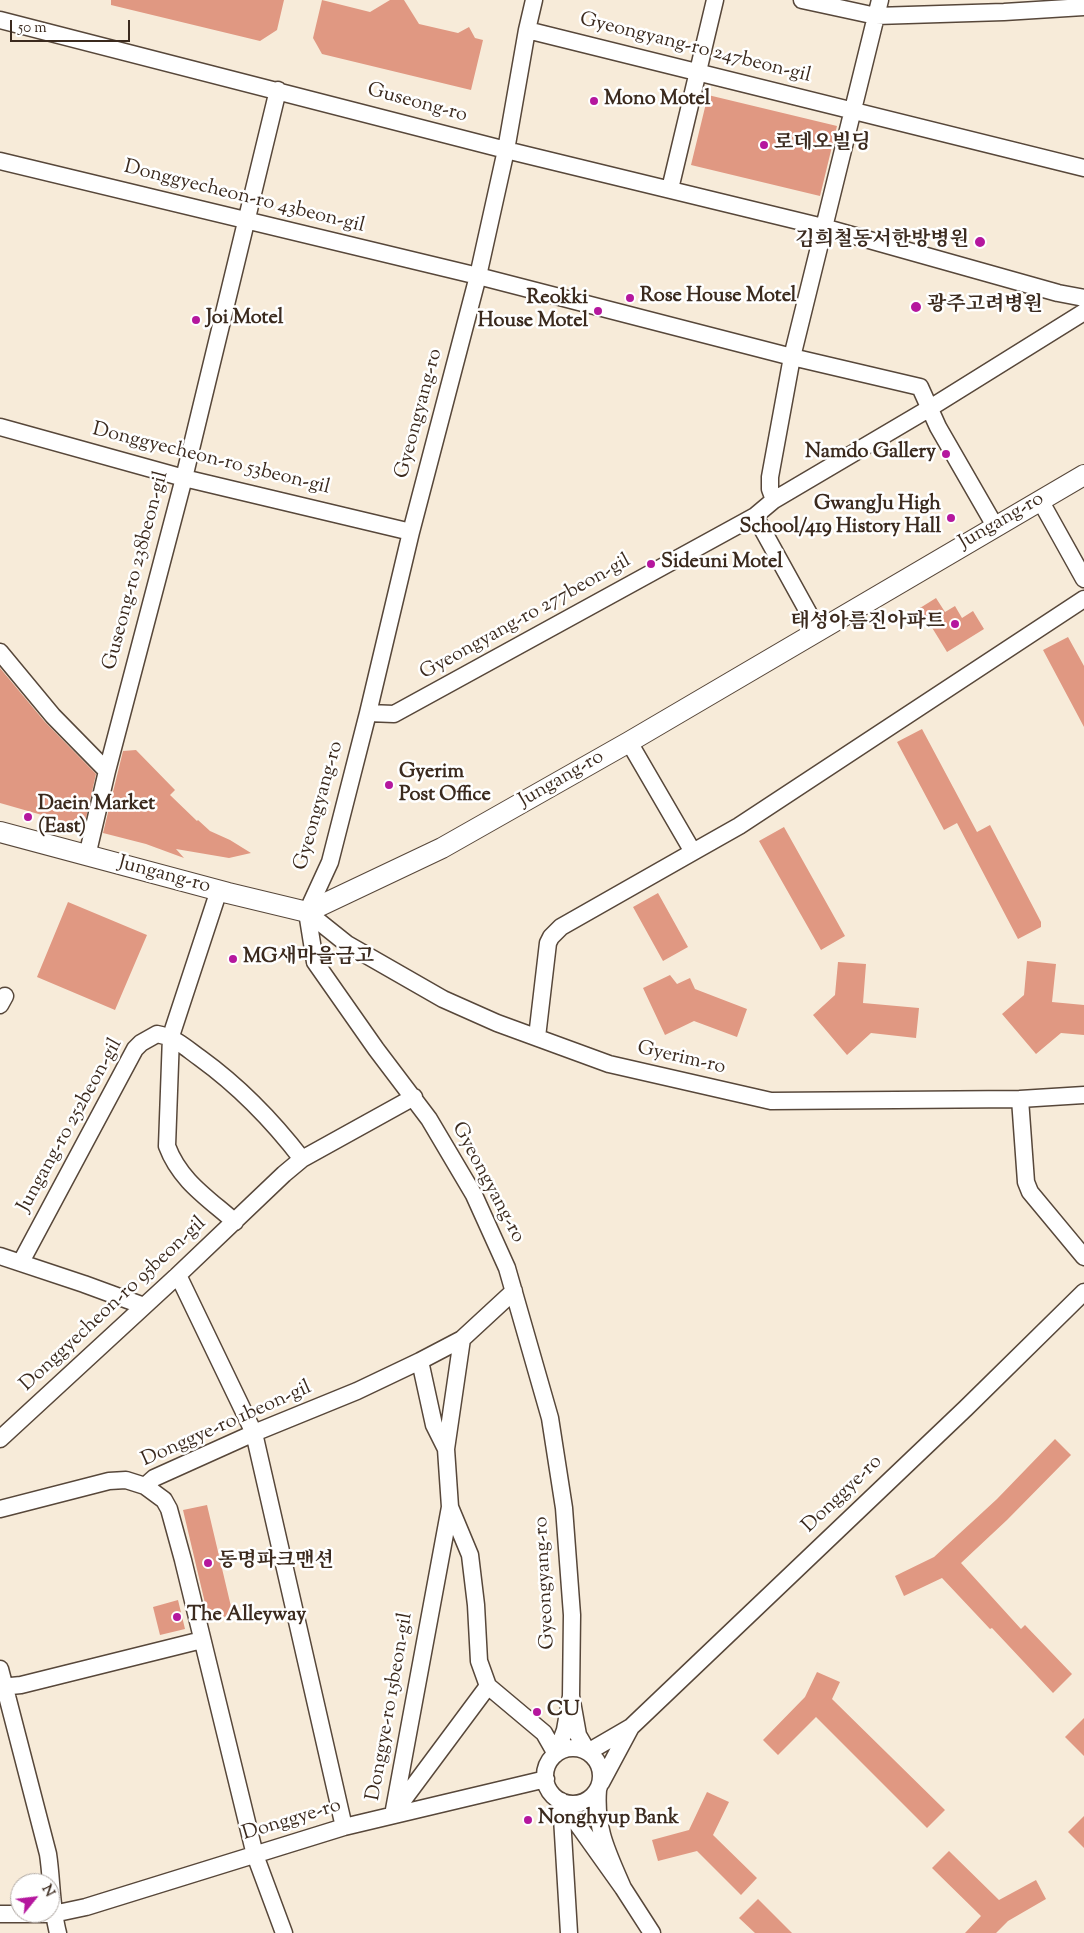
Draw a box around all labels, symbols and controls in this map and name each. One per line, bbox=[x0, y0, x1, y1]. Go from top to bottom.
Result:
street label: Gyeongyang-ro 247beon-gil bbox=[577, 9, 813, 89]
scale bar bbox=[12, 10, 132, 42]
text: 50 m bbox=[18, 18, 47, 39]
street label: Guseong-ro bbox=[364, 79, 470, 129]
place label: Mono Motel bbox=[604, 89, 710, 113]
marker: Mono Motel bbox=[588, 95, 600, 107]
place label: 로데오빌딩 bbox=[774, 133, 871, 157]
marker: 로데오빌딩 bbox=[758, 139, 770, 151]
street label: Donggyecheon-ro 43beon-gil bbox=[121, 156, 367, 240]
place label: 김희철동서한방병원 bbox=[795, 230, 969, 254]
marker: 김희철동서한방병원 bbox=[973, 235, 987, 249]
place label: Rose House Motel bbox=[640, 286, 796, 310]
place label: Reokki House Motel bbox=[478, 288, 588, 335]
marker: Rose House Motel bbox=[624, 292, 636, 304]
place label: 광주고려병원 bbox=[927, 295, 1043, 319]
marker: 광주고려병원 bbox=[909, 300, 923, 314]
marker: Reokki House Motel bbox=[592, 305, 604, 317]
place label: Joi Motel bbox=[206, 308, 283, 332]
marker: Joi Motel bbox=[190, 314, 202, 326]
street label: Gyeongyang-ro bbox=[391, 347, 449, 481]
street label: Donggyecheon-ro 53beon-gil bbox=[90, 419, 332, 501]
place label: Namdo Gallery bbox=[805, 442, 936, 466]
marker: Namdo Gallery bbox=[940, 448, 952, 460]
street label: Guseong-ro 238beon-gil bbox=[99, 469, 175, 673]
street label: Jungang-ro bbox=[955, 488, 1049, 556]
place label: GwangJu High School/419 History Hall bbox=[740, 494, 941, 541]
marker: GwangJu High School/419 History Hall bbox=[945, 512, 957, 524]
street label: Gyeongyang-ro 277beon-gil bbox=[416, 550, 636, 686]
place label: Sideuni Motel bbox=[661, 552, 783, 576]
marker: Sideuni Motel bbox=[645, 558, 657, 570]
place label: 태성아름진아파트 bbox=[790, 612, 945, 636]
marker: 태성아름진아파트 bbox=[949, 618, 961, 630]
street label: Gyeongyang-ro bbox=[290, 739, 350, 873]
street label: Jungang-ro bbox=[515, 746, 609, 814]
place label: Gyerim Post Office bbox=[399, 762, 491, 809]
marker: Gyerim Post Office bbox=[383, 779, 395, 791]
place label: Daein Market (East) bbox=[38, 794, 155, 841]
marker: Daein Market (East) bbox=[22, 811, 34, 823]
street label: Jungang-ro bbox=[115, 852, 213, 900]
place label: MG새마을금고 bbox=[243, 947, 374, 971]
marker: MG새마을금고 bbox=[227, 953, 239, 965]
street label: Jungang-ro 252beon-gil bbox=[13, 1035, 129, 1217]
street label: Gyerim-ro bbox=[634, 1037, 728, 1081]
street label: Gyeongyang-ro bbox=[445, 1119, 529, 1247]
street label: Donggyecheon-ro 95beon-gil bbox=[16, 1212, 212, 1398]
street label: Donggye-ro 1beon-gil bbox=[138, 1377, 316, 1473]
street label: Donggye-ro bbox=[798, 1451, 888, 1539]
street label: Gyeongyang-ro bbox=[531, 1516, 561, 1650]
place label: 동명파크맨션 bbox=[218, 1551, 334, 1575]
marker: 동명파크맨션 bbox=[202, 1557, 214, 1569]
place label: The Alleyway bbox=[187, 1605, 306, 1629]
marker: The Alleyway bbox=[171, 1611, 183, 1623]
street label: Donggye-ro 15beon-gil bbox=[363, 1611, 419, 1803]
place label: CU bbox=[547, 1700, 579, 1724]
marker: CU bbox=[531, 1706, 543, 1718]
street label: Donggye-ro bbox=[240, 1795, 344, 1847]
place label: Nonghyup Bank bbox=[538, 1808, 679, 1832]
marker: Nonghyup Bank bbox=[522, 1814, 534, 1826]
north arrow bbox=[10, 1873, 60, 1923]
text: N bbox=[36, 1881, 59, 1901]

